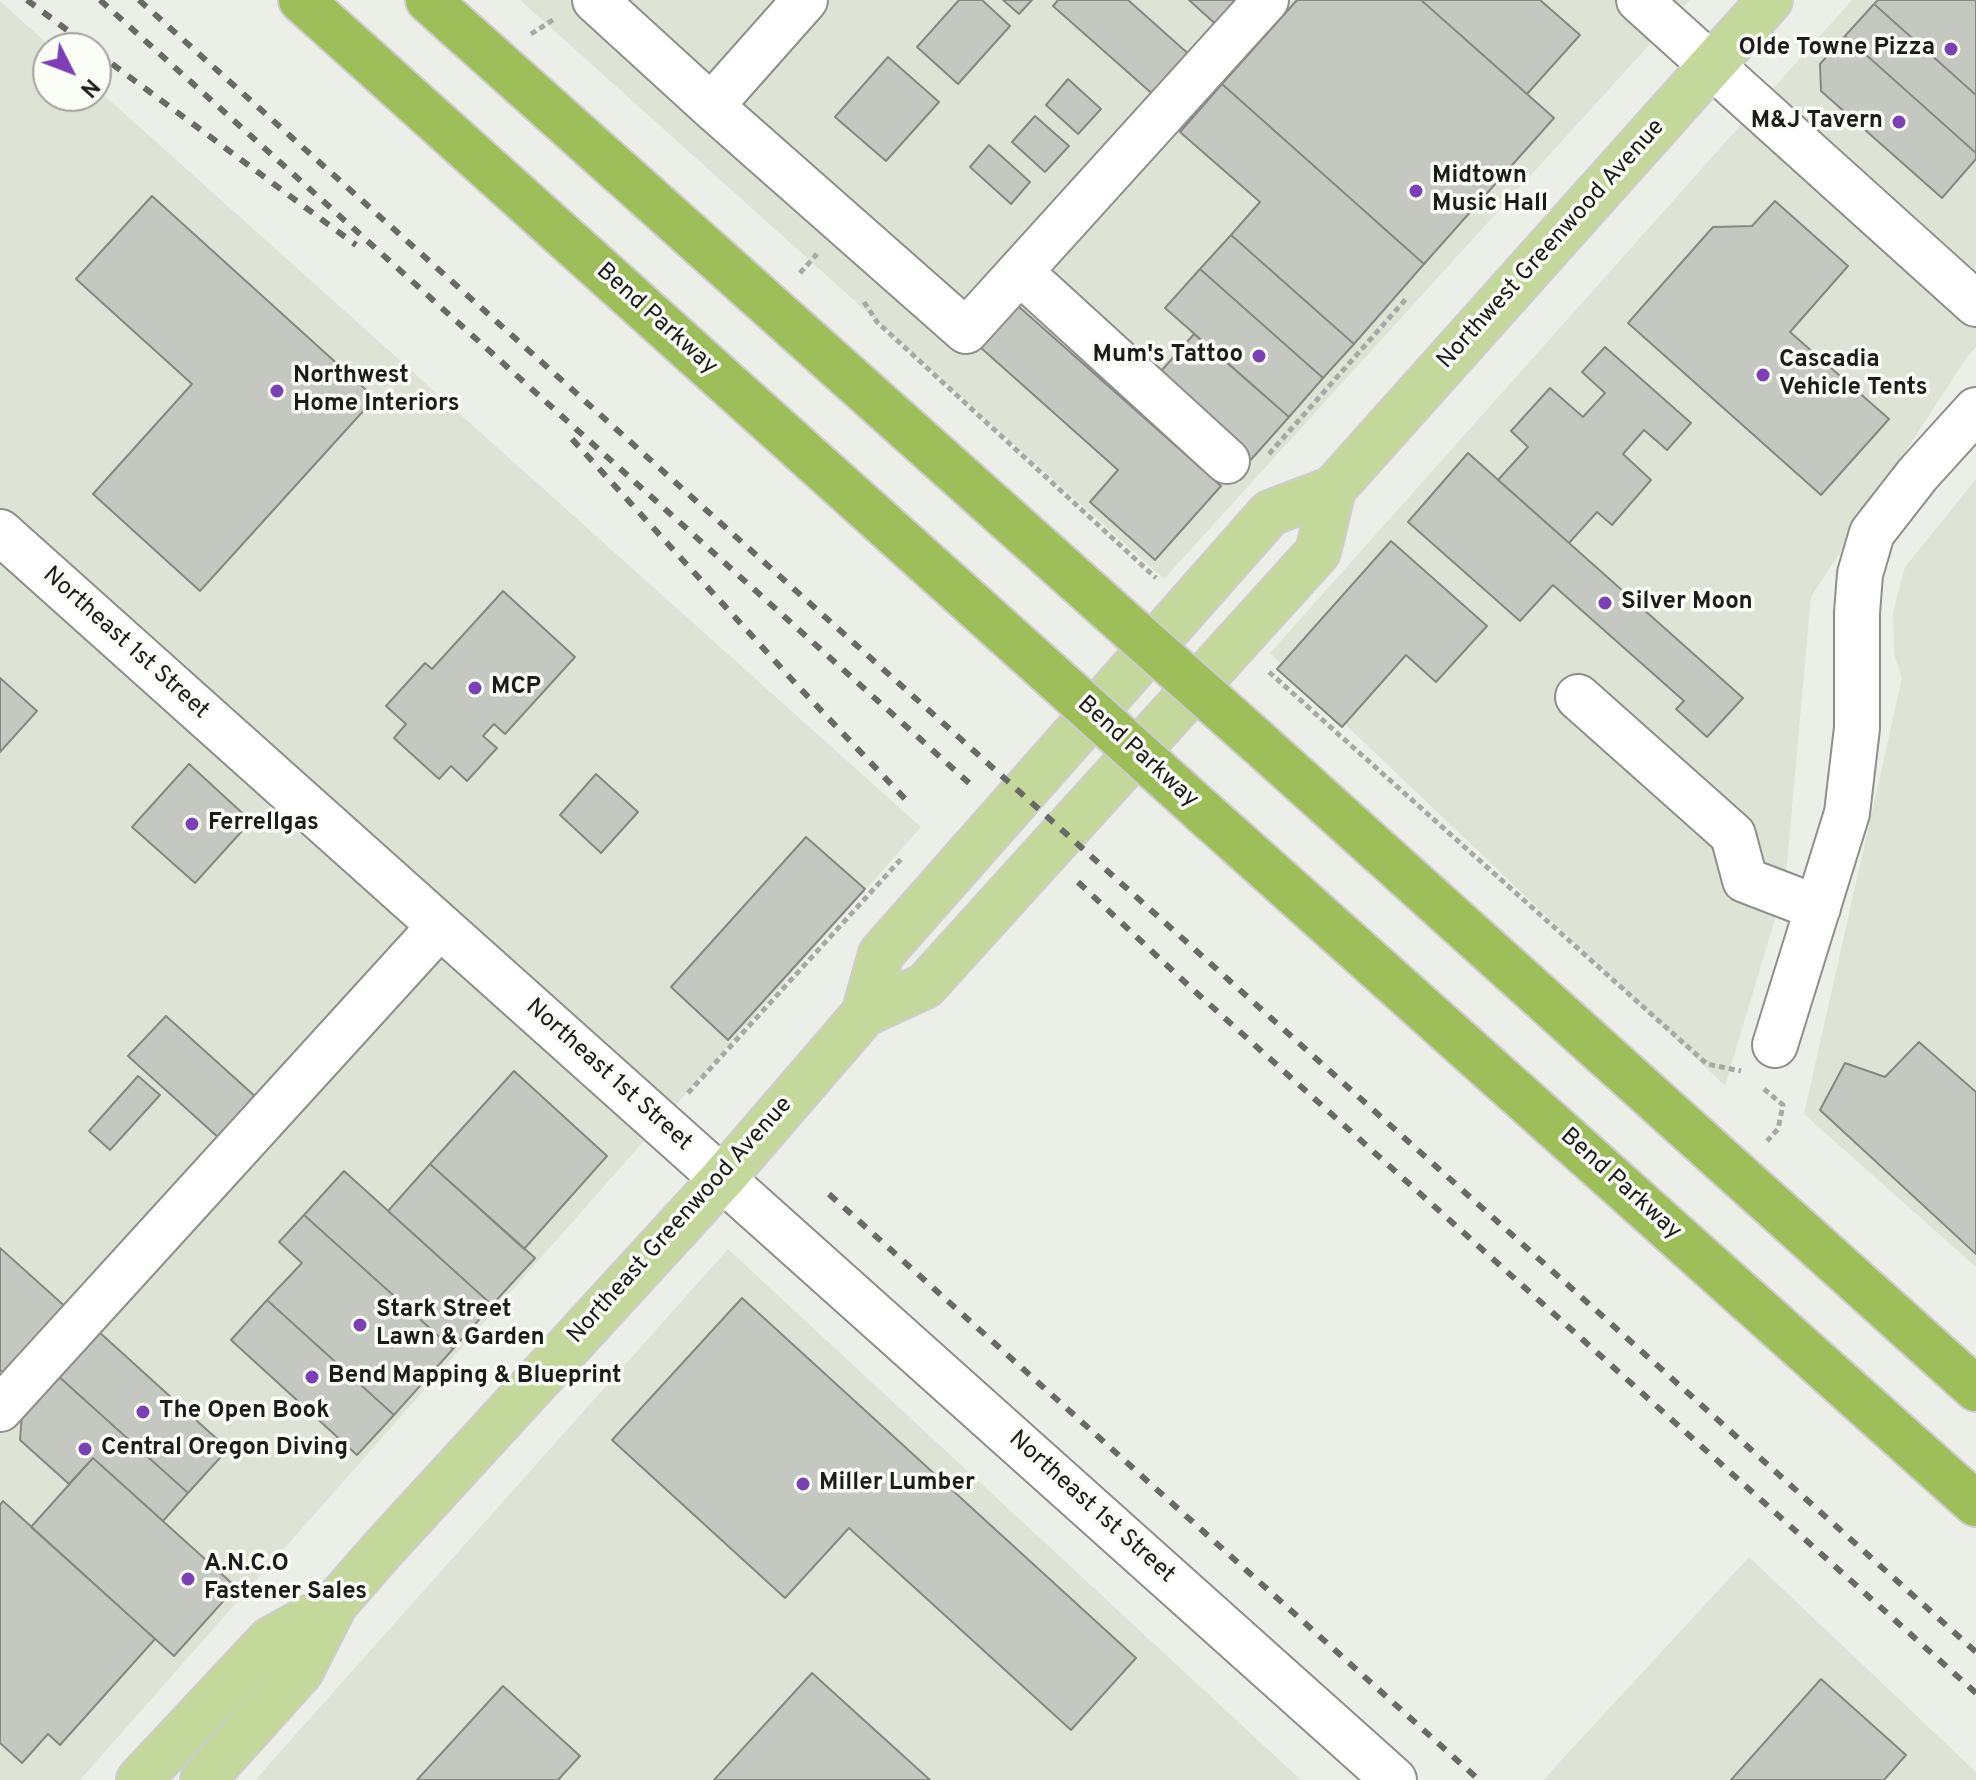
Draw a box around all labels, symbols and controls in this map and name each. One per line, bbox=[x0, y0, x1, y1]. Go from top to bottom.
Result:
north arrow bbox=[32, 32, 112, 112]
place label: Olde Towne Pizza bbox=[1739, 35, 1935, 63]
marker: Olde Towne Pizza bbox=[1942, 40, 1960, 58]
text: N bbox=[73, 72, 104, 102]
place label: M&J Tavern bbox=[1751, 108, 1883, 136]
marker: M&J Tavern bbox=[1890, 113, 1908, 131]
street label: Northwest Greenwood Avenue bbox=[1432, 114, 1672, 376]
place label: Midtown Music Hall bbox=[1432, 163, 1548, 219]
marker: Midtown Music Hall bbox=[1407, 182, 1425, 200]
street label: Bend Parkway bbox=[589, 258, 723, 382]
place label: Mum's Tattoo bbox=[1092, 342, 1243, 370]
marker: Mum's Tattoo bbox=[1250, 347, 1268, 365]
place label: Cascadia Vehicle Tents bbox=[1779, 347, 1928, 403]
place label: Northwest Home Interiors bbox=[293, 363, 459, 419]
marker: Cascadia Vehicle Tents bbox=[1754, 366, 1772, 384]
marker: Northwest Home Interiors bbox=[268, 382, 286, 400]
street label: Northeast 1st Street bbox=[36, 562, 214, 726]
place label: Silver Moon bbox=[1621, 589, 1753, 617]
marker: Silver Moon bbox=[1596, 594, 1614, 612]
place label: MCP bbox=[491, 674, 541, 702]
marker: MCP bbox=[466, 679, 484, 697]
street label: Bend Parkway bbox=[1070, 691, 1204, 815]
place label: Ferrellgas bbox=[208, 810, 319, 838]
marker: Ferrellgas bbox=[183, 815, 201, 833]
street label: Northeast 1st Street bbox=[519, 994, 697, 1158]
street label: Northeast Greenwood Avenue bbox=[562, 1092, 800, 1350]
street label: Bend Parkway bbox=[1553, 1123, 1687, 1247]
place label: Stark Street Lawn & Garden bbox=[376, 1297, 545, 1353]
marker: Stark Street Lawn & Garden bbox=[351, 1316, 369, 1334]
place label: Bend Mapping & Blueprint bbox=[328, 1363, 621, 1391]
marker: Bend Mapping & Blueprint bbox=[303, 1368, 321, 1386]
place label: The Open Book bbox=[159, 1398, 330, 1426]
marker: The Open Book bbox=[134, 1403, 152, 1421]
street label: Northeast 1st Street bbox=[1002, 1426, 1180, 1590]
place label: Central Oregon Diving bbox=[101, 1435, 348, 1463]
marker: Central Oregon Diving bbox=[76, 1440, 94, 1458]
place label: Miller Lumber bbox=[819, 1470, 975, 1498]
marker: Miller Lumber bbox=[794, 1475, 812, 1493]
place label: A.N.C.O Fastener Sales bbox=[204, 1551, 367, 1607]
marker: A.N.C.O Fastener Sales bbox=[179, 1570, 197, 1588]

